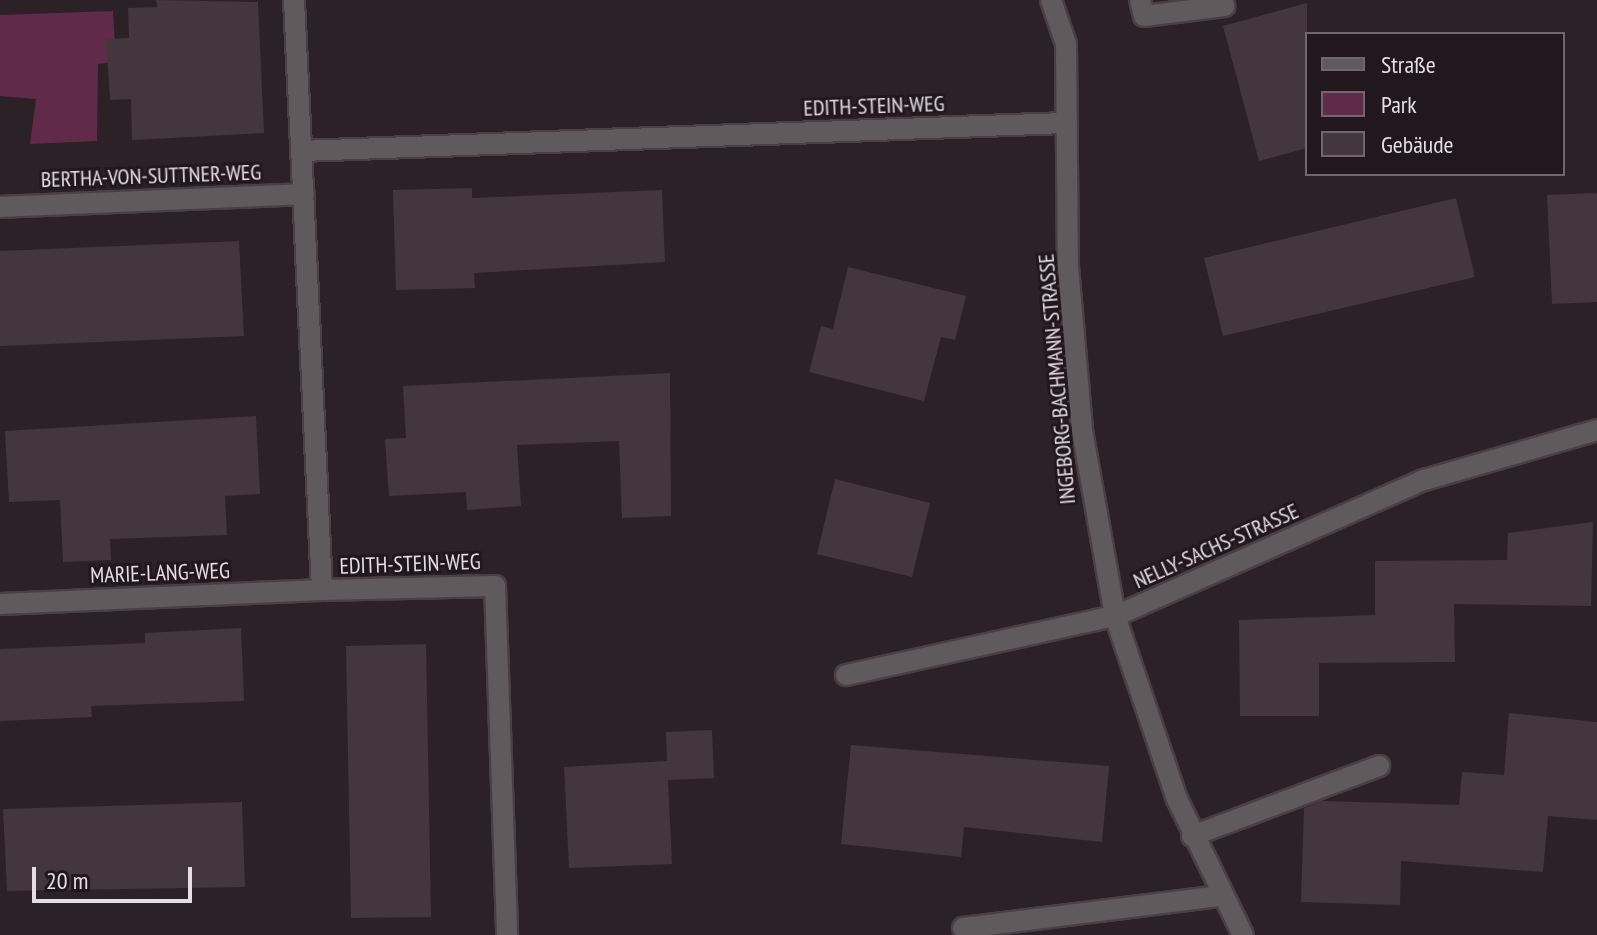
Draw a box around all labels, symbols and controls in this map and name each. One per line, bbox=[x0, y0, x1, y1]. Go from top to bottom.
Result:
legend bbox=[1305, 32, 1565, 176]
text: Straße bbox=[1381, 49, 1436, 80]
text: Park bbox=[1381, 89, 1417, 120]
street label: EDITH-STEIN-WEG bbox=[803, 90, 945, 122]
text: Gebäude bbox=[1381, 129, 1453, 160]
street label: BERTHA-VON-SUTTNER-WEG bbox=[40, 159, 262, 193]
street label: INGEBORG-BACHMANN-STRASSE bbox=[1033, 253, 1081, 505]
street label: NELLY-SACHS-STRASSE bbox=[1129, 498, 1303, 594]
street label: EDITH-STEIN-WEG bbox=[339, 548, 481, 580]
street label: MARIE-LANG-WEG bbox=[90, 557, 230, 589]
scale bar bbox=[36, 851, 196, 901]
text: 20 m bbox=[46, 865, 88, 896]

